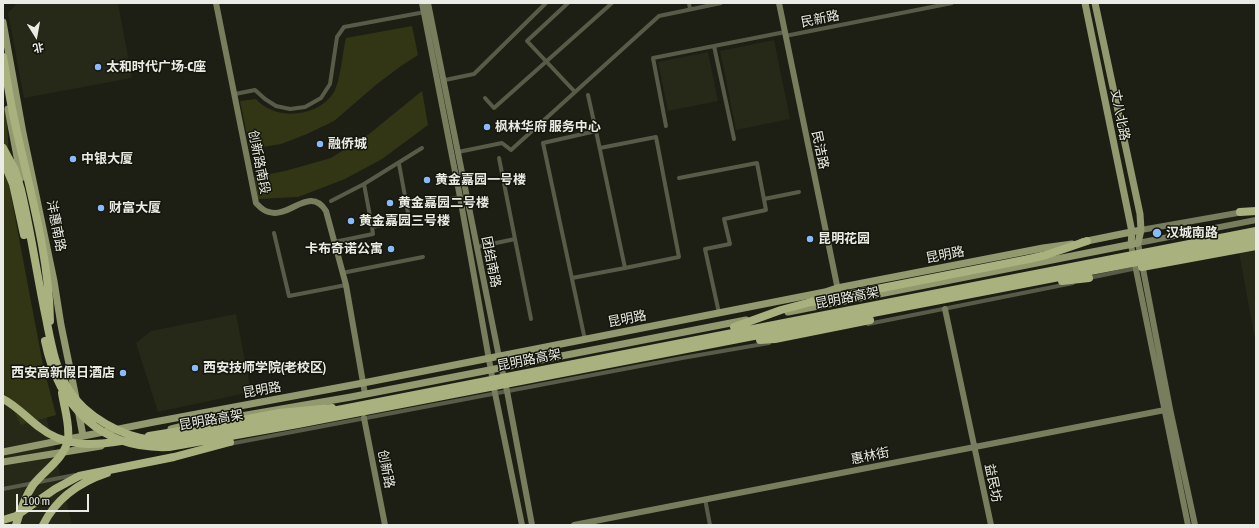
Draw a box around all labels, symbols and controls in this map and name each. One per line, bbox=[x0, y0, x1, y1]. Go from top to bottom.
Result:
street label: 民新路 bbox=[799, 8, 841, 30]
north arrow bbox=[16, 16, 56, 56]
text: 北 bbox=[32, 41, 45, 55]
place label: 太和时代广场-C座 bbox=[106, 59, 206, 75]
marker: 太和时代广场-C座 bbox=[93, 62, 103, 72]
street label: 丈八北路 bbox=[1107, 88, 1133, 142]
place label: 枫林华府 服务中心 bbox=[495, 119, 601, 135]
marker: 枫林华府 服务中心 bbox=[482, 122, 492, 132]
street label: 创新路南段 bbox=[245, 129, 273, 195]
street label: 民洁路 bbox=[808, 129, 832, 171]
place label: 融侨城 bbox=[328, 136, 367, 152]
marker: 融侨城 bbox=[315, 139, 325, 149]
place label: 中银大厦 bbox=[81, 151, 133, 167]
marker: 中银大厦 bbox=[68, 154, 78, 164]
place label: 黄金嘉园一号楼 bbox=[435, 172, 526, 188]
marker: 黄金嘉园一号楼 bbox=[422, 175, 432, 185]
place label: 黄金嘉园二号楼 bbox=[398, 195, 489, 211]
marker: 黄金嘉园二号楼 bbox=[385, 198, 395, 208]
street label: 沣惠南路 bbox=[43, 199, 69, 253]
place label: 财富大厦 bbox=[109, 200, 161, 216]
marker: 财富大厦 bbox=[96, 203, 106, 213]
place label: 黄金嘉园三号楼 bbox=[359, 213, 450, 229]
marker: 黄金嘉园三号楼 bbox=[346, 216, 356, 226]
place label: 汉城南路 bbox=[1166, 225, 1218, 241]
marker: 汉城南路 bbox=[1151, 227, 1163, 239]
place label: 昆明花园 bbox=[818, 231, 870, 247]
marker: 昆明花园 bbox=[805, 234, 815, 244]
street label: 团结南路 bbox=[478, 235, 504, 289]
place label: 卡布奇诺公寓 bbox=[305, 241, 383, 257]
marker: 卡布奇诺公寓 bbox=[386, 244, 396, 254]
street label: 昆明路 bbox=[924, 244, 966, 266]
street label: 昆明路高架 bbox=[814, 284, 880, 312]
street label: 昆明路 bbox=[606, 308, 648, 330]
street label: 昆明路高架 bbox=[496, 346, 562, 374]
place label: 西安技师学院(老校区) bbox=[203, 360, 326, 376]
marker: 西安技师学院(老校区) bbox=[190, 363, 200, 373]
place label: 西安高新假日酒店 bbox=[11, 365, 115, 381]
marker: 西安高新假日酒店 bbox=[118, 368, 128, 378]
street label: 昆明路 bbox=[241, 379, 283, 401]
street label: 昆明路高架 bbox=[178, 407, 244, 433]
street label: 惠林街 bbox=[849, 445, 891, 467]
street label: 创新路 bbox=[375, 448, 397, 490]
street label: 益民坊 bbox=[981, 462, 1005, 504]
scale bar bbox=[18, 486, 91, 512]
text: 100 m bbox=[23, 494, 50, 508]

